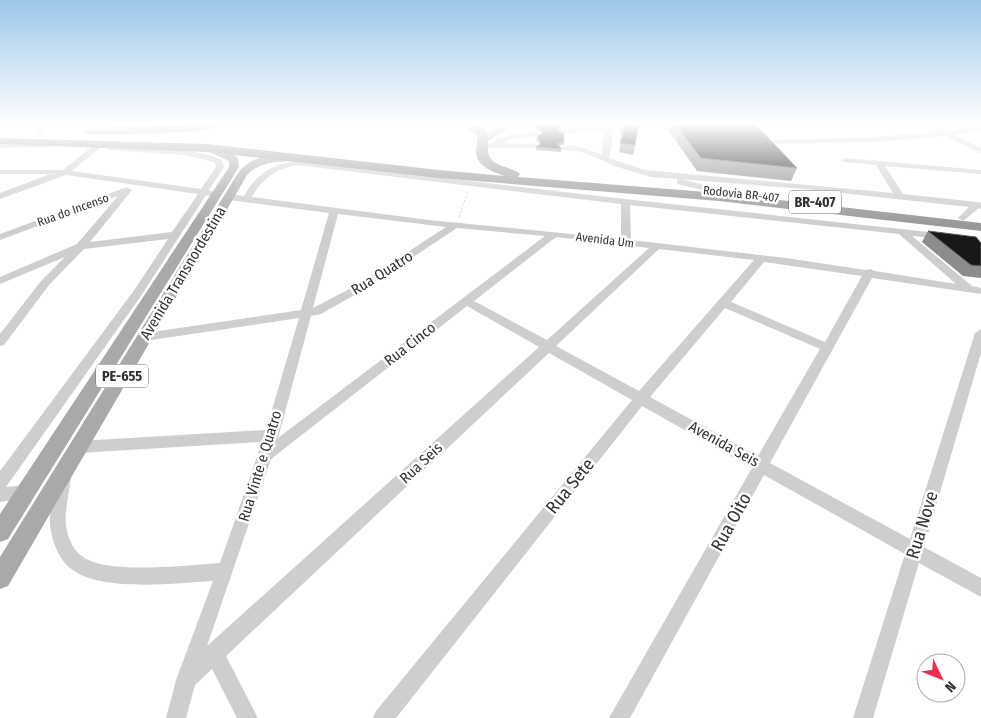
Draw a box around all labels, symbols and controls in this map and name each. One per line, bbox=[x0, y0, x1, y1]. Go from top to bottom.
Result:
street label: Rodovia BR-407 bbox=[702, 183, 780, 205]
road number: BR-407 bbox=[789, 190, 841, 213]
street label: Rua do Incenso bbox=[35, 191, 111, 229]
street label: Avenida Transnordestina bbox=[136, 203, 230, 343]
street label: Avenida Um bbox=[575, 229, 635, 251]
street label: Rua Quatro bbox=[348, 247, 416, 299]
street label: Rua Cinco bbox=[381, 318, 439, 370]
road number: PE-655 bbox=[96, 364, 148, 388]
street label: Rua Vinte e Quatro bbox=[235, 408, 285, 524]
street label: Avenida Seis bbox=[686, 417, 762, 471]
street label: Rua Seis bbox=[396, 439, 446, 487]
street label: Rua Sete bbox=[541, 454, 599, 518]
street label: Rua Nove bbox=[901, 488, 943, 561]
street label: Rua Oito bbox=[706, 489, 756, 555]
north arrow bbox=[916, 653, 966, 703]
text: N bbox=[941, 678, 959, 695]

